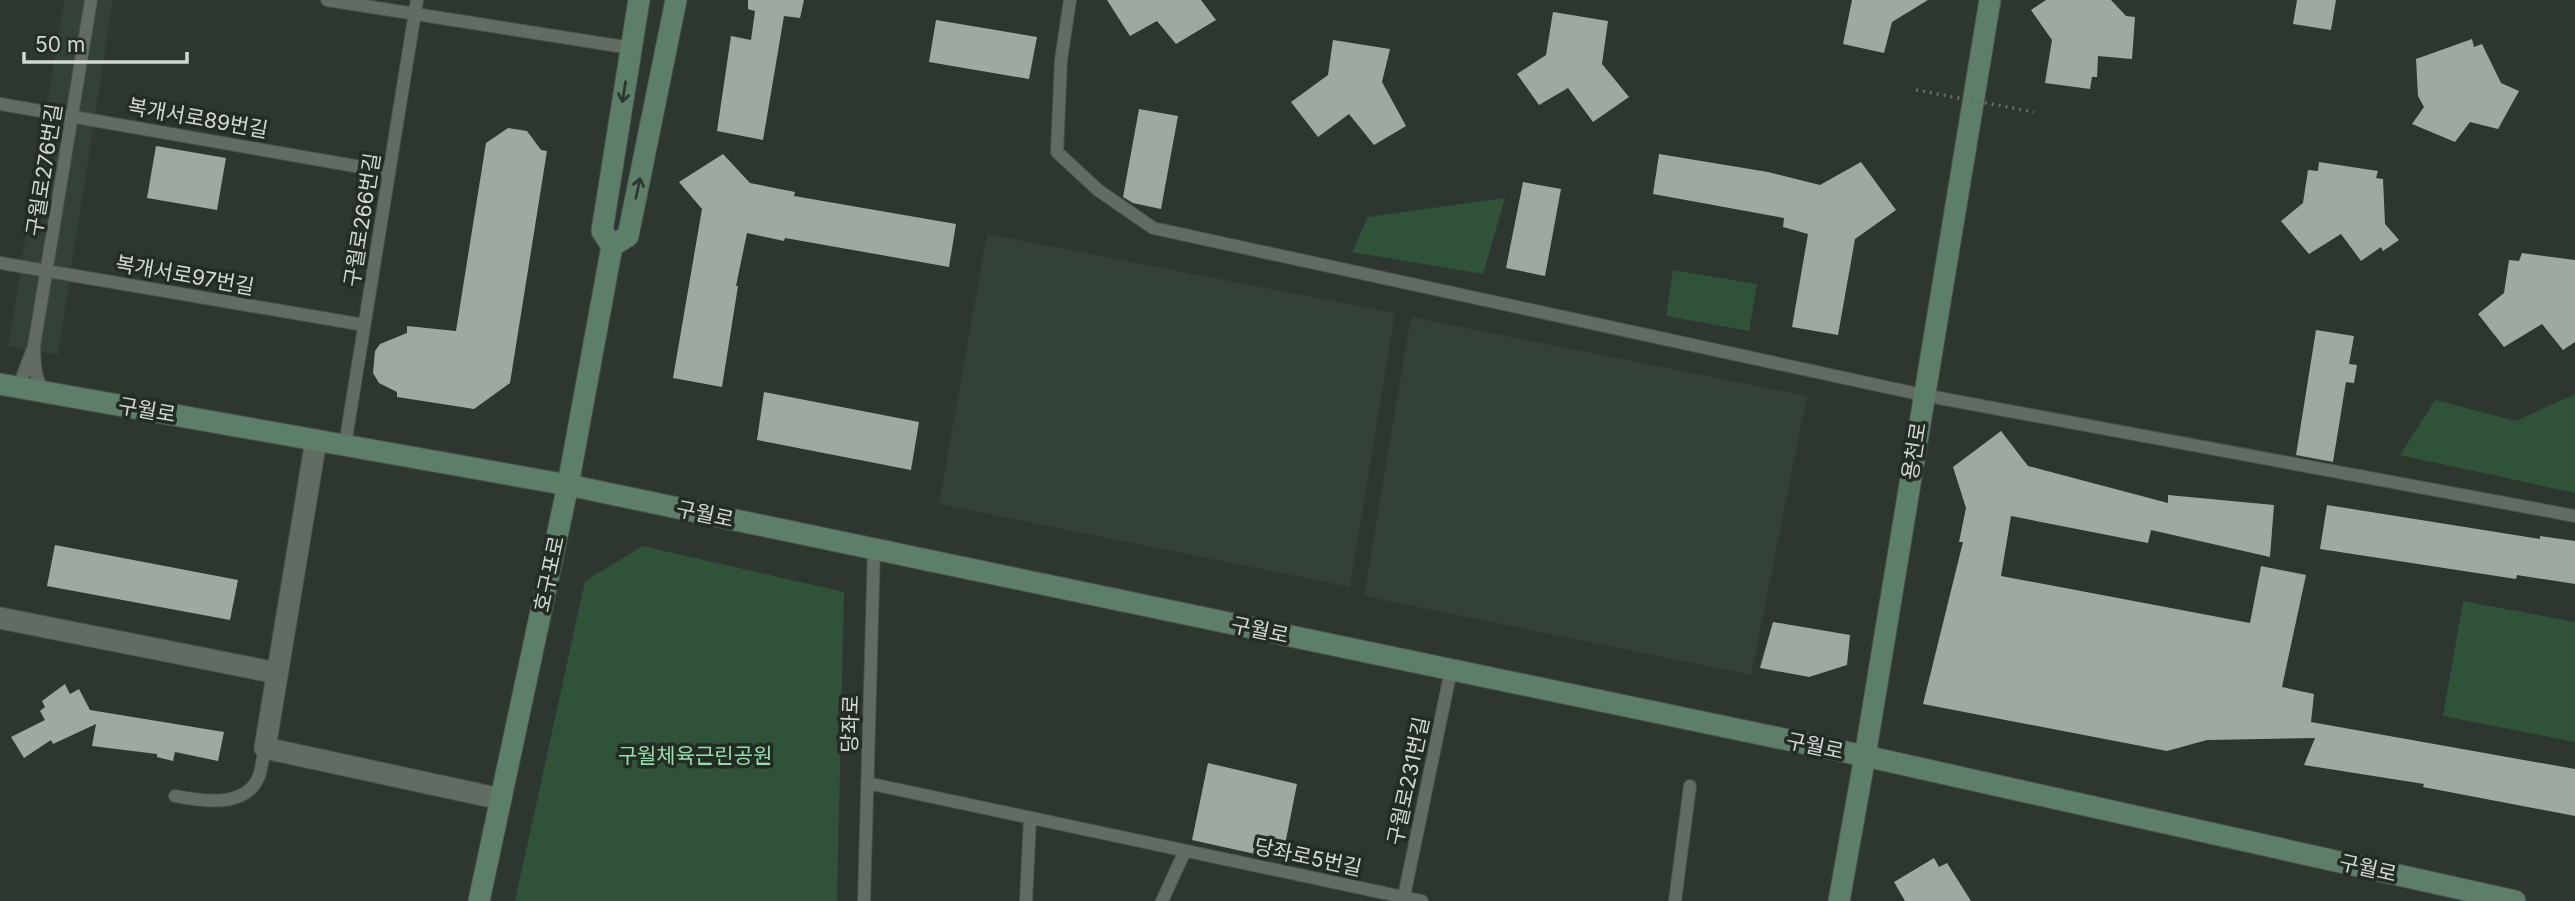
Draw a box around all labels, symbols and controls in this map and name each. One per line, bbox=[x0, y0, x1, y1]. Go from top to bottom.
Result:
scale bar bbox=[24, 21, 187, 65]
text: 50 m bbox=[35, 32, 85, 57]
one-way arrow bbox=[617, 80, 630, 102]
street label: 복개서로89번길 bbox=[126, 93, 270, 143]
street label: 구월로276번길 bbox=[21, 102, 67, 238]
street label: 구월로266번길 bbox=[339, 151, 385, 289]
one-way arrow bbox=[632, 177, 646, 200]
street label: 복개서로97번길 bbox=[114, 250, 256, 300]
street label: 구월로 bbox=[116, 393, 178, 427]
street label: 용천로 bbox=[1897, 420, 1931, 482]
street label: 구월로 bbox=[674, 496, 736, 532]
street label: 호구포로 bbox=[529, 534, 569, 614]
street label: 구월로 bbox=[1229, 612, 1291, 648]
street label: 당좌로 bbox=[836, 695, 864, 753]
street label: 구월로231번길 bbox=[1382, 714, 1434, 848]
street label: 구월로 bbox=[1784, 728, 1846, 764]
park label: 구월체육근린공원 bbox=[618, 743, 772, 768]
street label: 당좌로5번길 bbox=[1252, 833, 1364, 881]
street label: 구월로 bbox=[2337, 849, 2399, 887]

